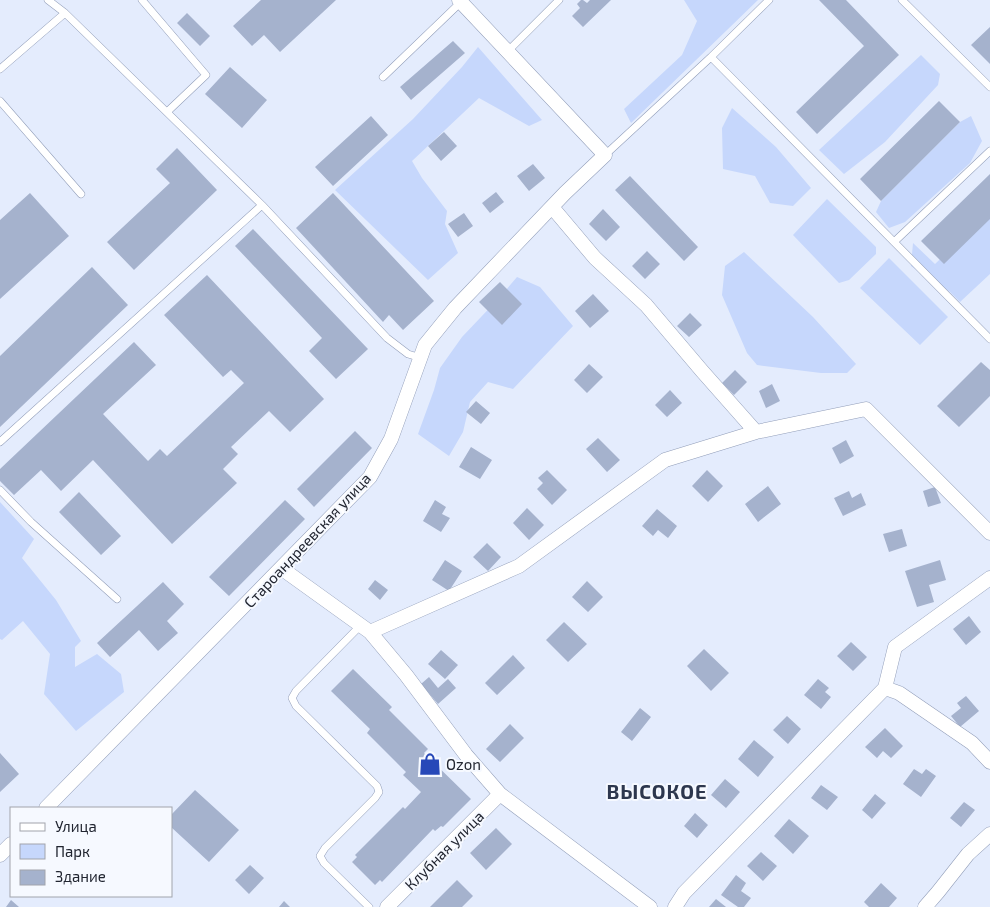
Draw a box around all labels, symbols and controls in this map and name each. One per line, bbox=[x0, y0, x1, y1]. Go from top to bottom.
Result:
street label: Староандреевская улица bbox=[240, 469, 375, 612]
shop icon: Ozon bbox=[417, 751, 443, 777]
place label: Ozon bbox=[446, 755, 481, 773]
district label: ВЫСОКОЕ bbox=[606, 779, 708, 803]
legend bbox=[10, 807, 172, 897]
street label: Клубная улица bbox=[401, 807, 488, 894]
text: Улица bbox=[55, 817, 97, 835]
text: Парк bbox=[55, 842, 90, 860]
text: Здание bbox=[55, 867, 106, 885]

